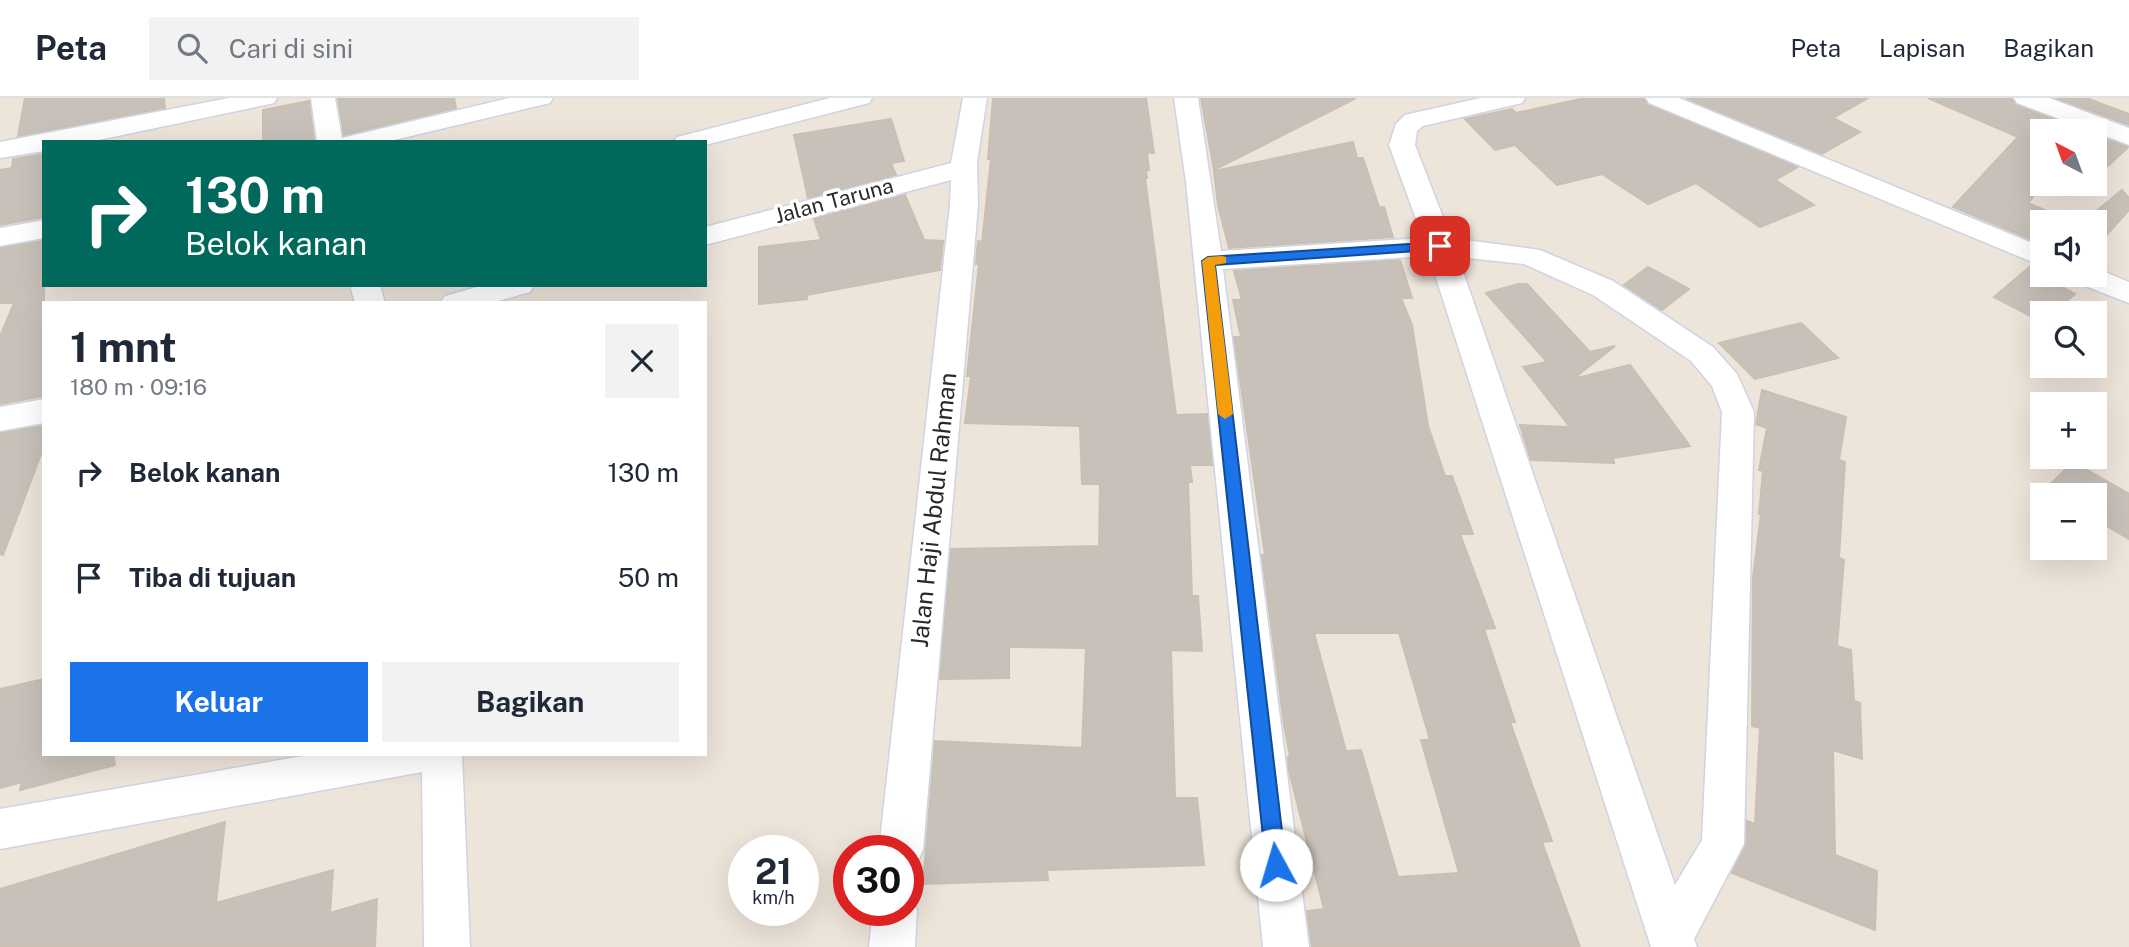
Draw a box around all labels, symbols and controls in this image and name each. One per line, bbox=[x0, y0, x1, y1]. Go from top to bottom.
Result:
search box bbox=[149, 17, 639, 80]
text: Peta bbox=[35, 29, 107, 67]
icon: search bbox=[173, 29, 211, 67]
text: Cari di sini bbox=[229, 33, 353, 64]
text: Peta bbox=[1790, 34, 1841, 62]
text: Lapisan bbox=[1879, 34, 1965, 62]
text: Bagikan bbox=[2003, 34, 2094, 62]
north arrow bbox=[2030, 119, 2107, 196]
map controls bbox=[2030, 119, 2107, 560]
text: 130 m bbox=[185, 166, 325, 224]
icon: right bbox=[70, 168, 161, 259]
street label: Jalan Taruna bbox=[772, 173, 896, 228]
button: sound bbox=[2030, 210, 2107, 287]
pin bbox=[1410, 216, 1470, 276]
text: Belok kanan bbox=[185, 225, 367, 262]
icon: arrive bbox=[1421, 227, 1459, 265]
button: search bbox=[2030, 301, 2107, 378]
text: 1 mnt bbox=[70, 322, 177, 371]
button: close bbox=[605, 324, 679, 398]
street label: Jalan Haji Abdul Rahman bbox=[905, 371, 961, 649]
text: 180 m · 09:16 bbox=[70, 373, 207, 400]
button: + bbox=[2030, 392, 2107, 469]
icon: right bbox=[70, 454, 108, 492]
text: Belok kanan bbox=[129, 457, 280, 488]
text: 130 m bbox=[607, 457, 679, 488]
button: − bbox=[2030, 483, 2107, 560]
icon: arrive bbox=[70, 559, 108, 597]
text: Tiba di tujuan bbox=[129, 562, 296, 593]
text: 50 m bbox=[618, 562, 679, 593]
button: Keluar bbox=[70, 662, 368, 742]
button: Bagikan bbox=[382, 662, 679, 742]
position arrow bbox=[1239, 828, 1313, 902]
speed limit sign: 30 bbox=[833, 835, 924, 926]
text: 21 bbox=[755, 851, 792, 892]
text: km/h bbox=[752, 887, 795, 908]

